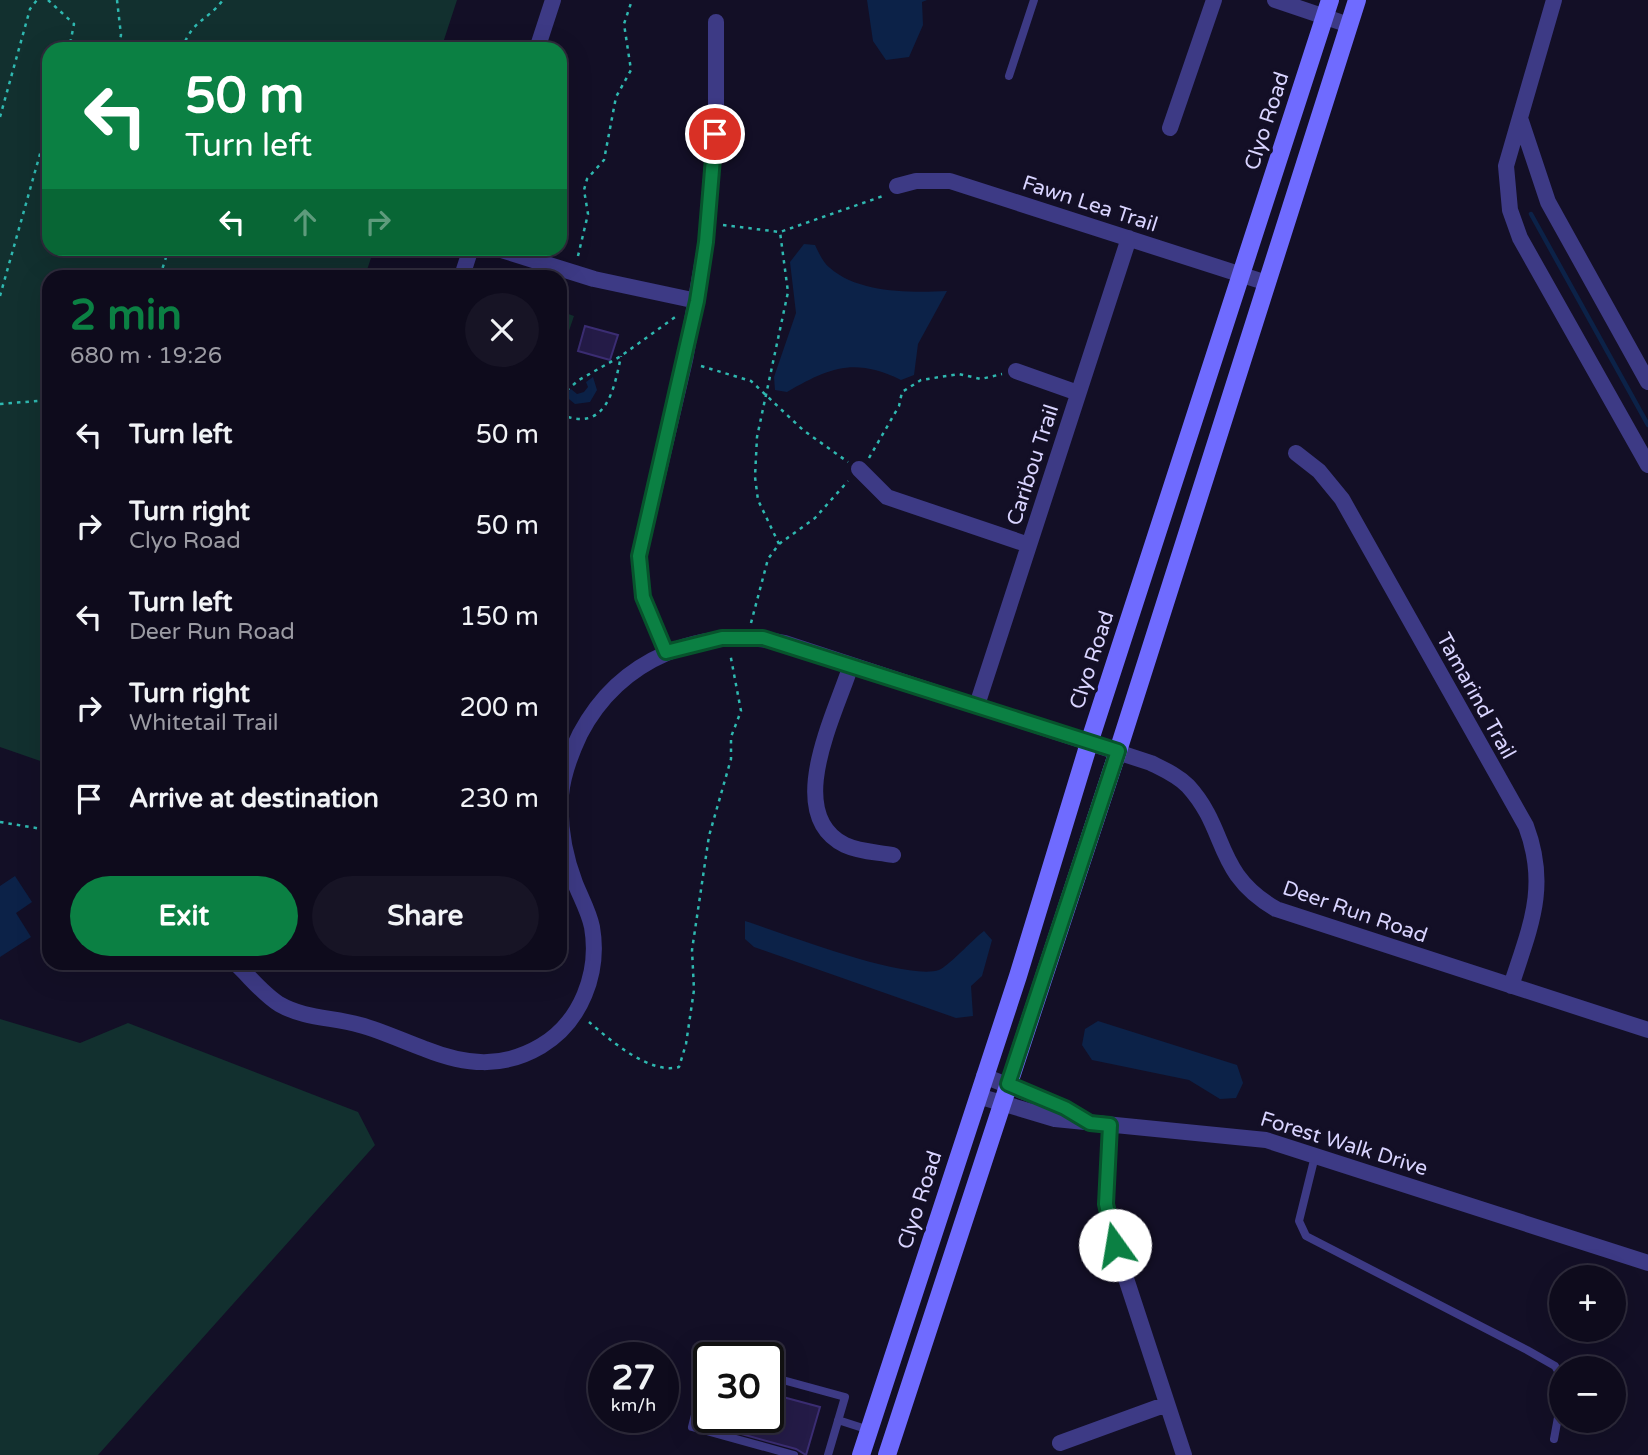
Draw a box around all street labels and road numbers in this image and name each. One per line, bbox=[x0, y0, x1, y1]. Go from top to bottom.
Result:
street label: Clyo Road bbox=[1239, 69, 1295, 173]
street label: Fawn Lea Trail bbox=[1019, 170, 1161, 238]
street label: Caribou Trail bbox=[1002, 401, 1064, 529]
street label: Clyo Road bbox=[1064, 608, 1120, 712]
street label: Tamarind Trail bbox=[1431, 628, 1521, 764]
street label: Deer Run Road bbox=[1279, 876, 1431, 948]
street label: Forest Walk Drive bbox=[1257, 1107, 1431, 1181]
street label: Clyo Road bbox=[892, 1148, 948, 1252]

